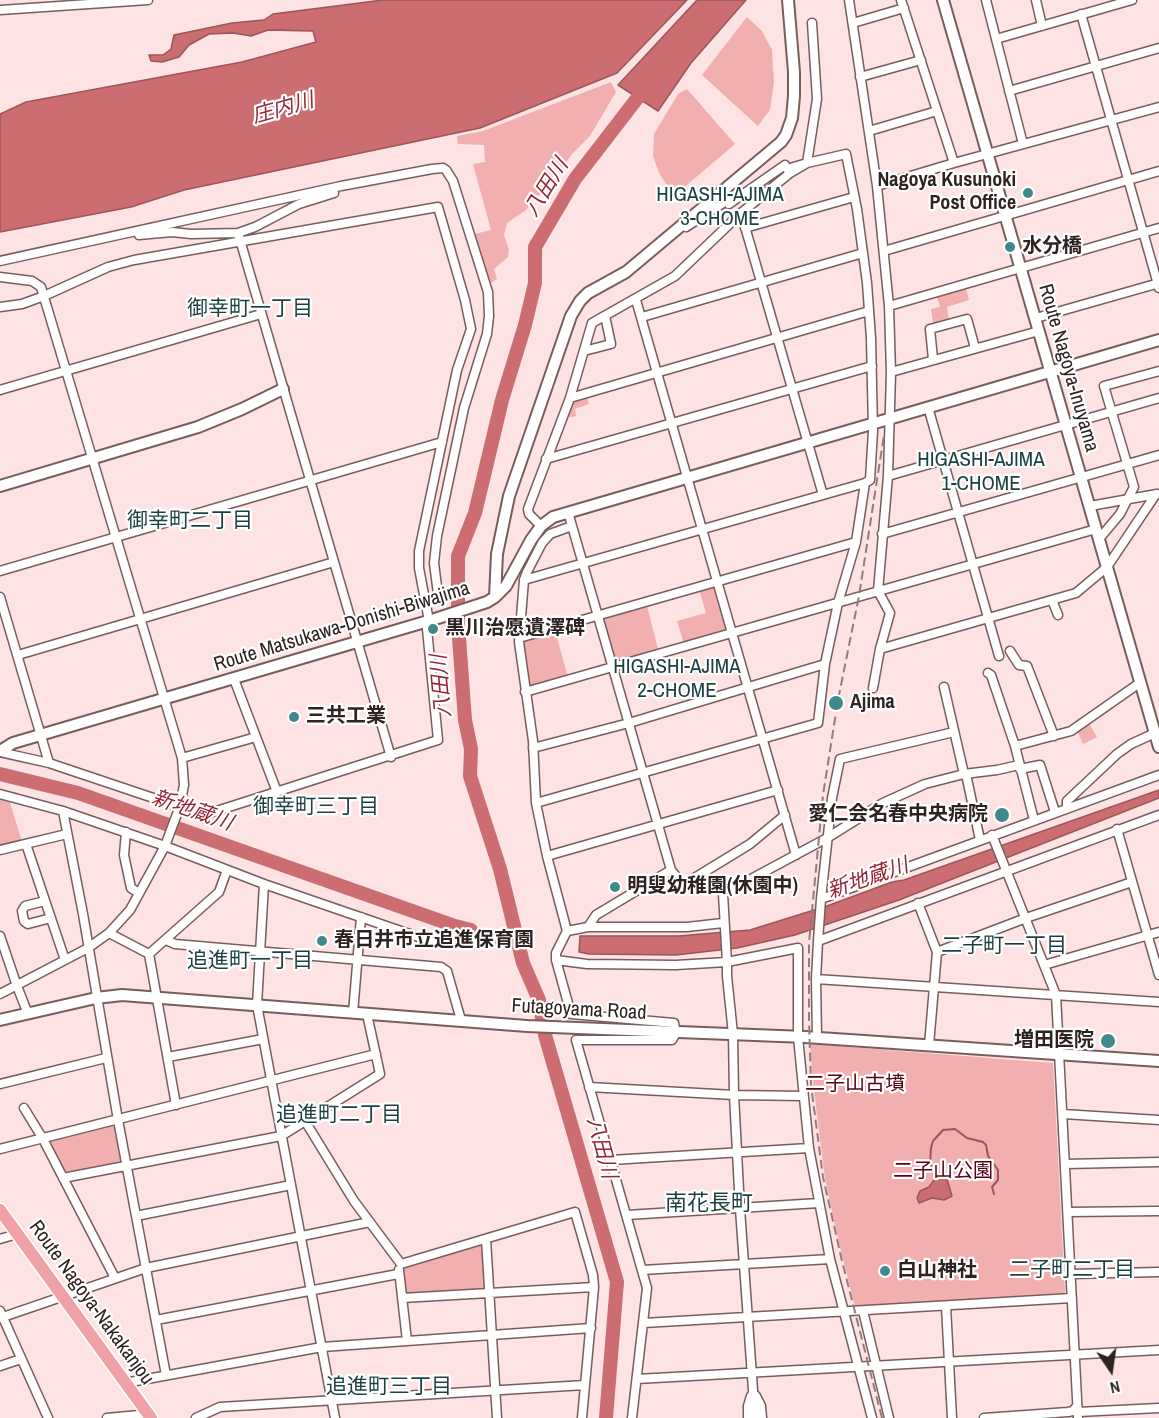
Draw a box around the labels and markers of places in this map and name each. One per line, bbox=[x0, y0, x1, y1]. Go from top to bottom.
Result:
place label: Nagoya Kusunoki Post Office bbox=[877, 169, 1016, 216]
marker: Nagoya Kusunoki Post Office bbox=[1021, 186, 1035, 200]
place label: 水分橋 bbox=[1022, 235, 1082, 259]
marker: 水分橋 bbox=[1003, 240, 1017, 254]
place label: 黒川治愿遺澤碑 bbox=[445, 617, 585, 641]
marker: 黒川治愿遺澤碑 bbox=[426, 622, 440, 636]
place label: Ajima bbox=[850, 691, 895, 715]
marker: Ajima bbox=[827, 694, 845, 712]
place label: 三共工業 bbox=[306, 705, 386, 729]
marker: 三共工業 bbox=[287, 710, 301, 724]
place label: 愛仁会名春中央病院 bbox=[808, 803, 988, 827]
marker: 愛仁会名春中央病院 bbox=[993, 806, 1011, 824]
place label: 明叟幼稚園(休園中) bbox=[627, 875, 798, 899]
marker: 明叟幼稚園(休園中) bbox=[608, 880, 622, 894]
place label: 春日井市立追進保育園 bbox=[334, 929, 534, 953]
marker: 春日井市立追進保育園 bbox=[315, 934, 329, 948]
place label: 増田医院 bbox=[1014, 1029, 1094, 1053]
marker: 増田医院 bbox=[1099, 1032, 1117, 1050]
place label: 白山神社 bbox=[897, 1259, 977, 1283]
marker: 白山神社 bbox=[878, 1264, 892, 1278]

